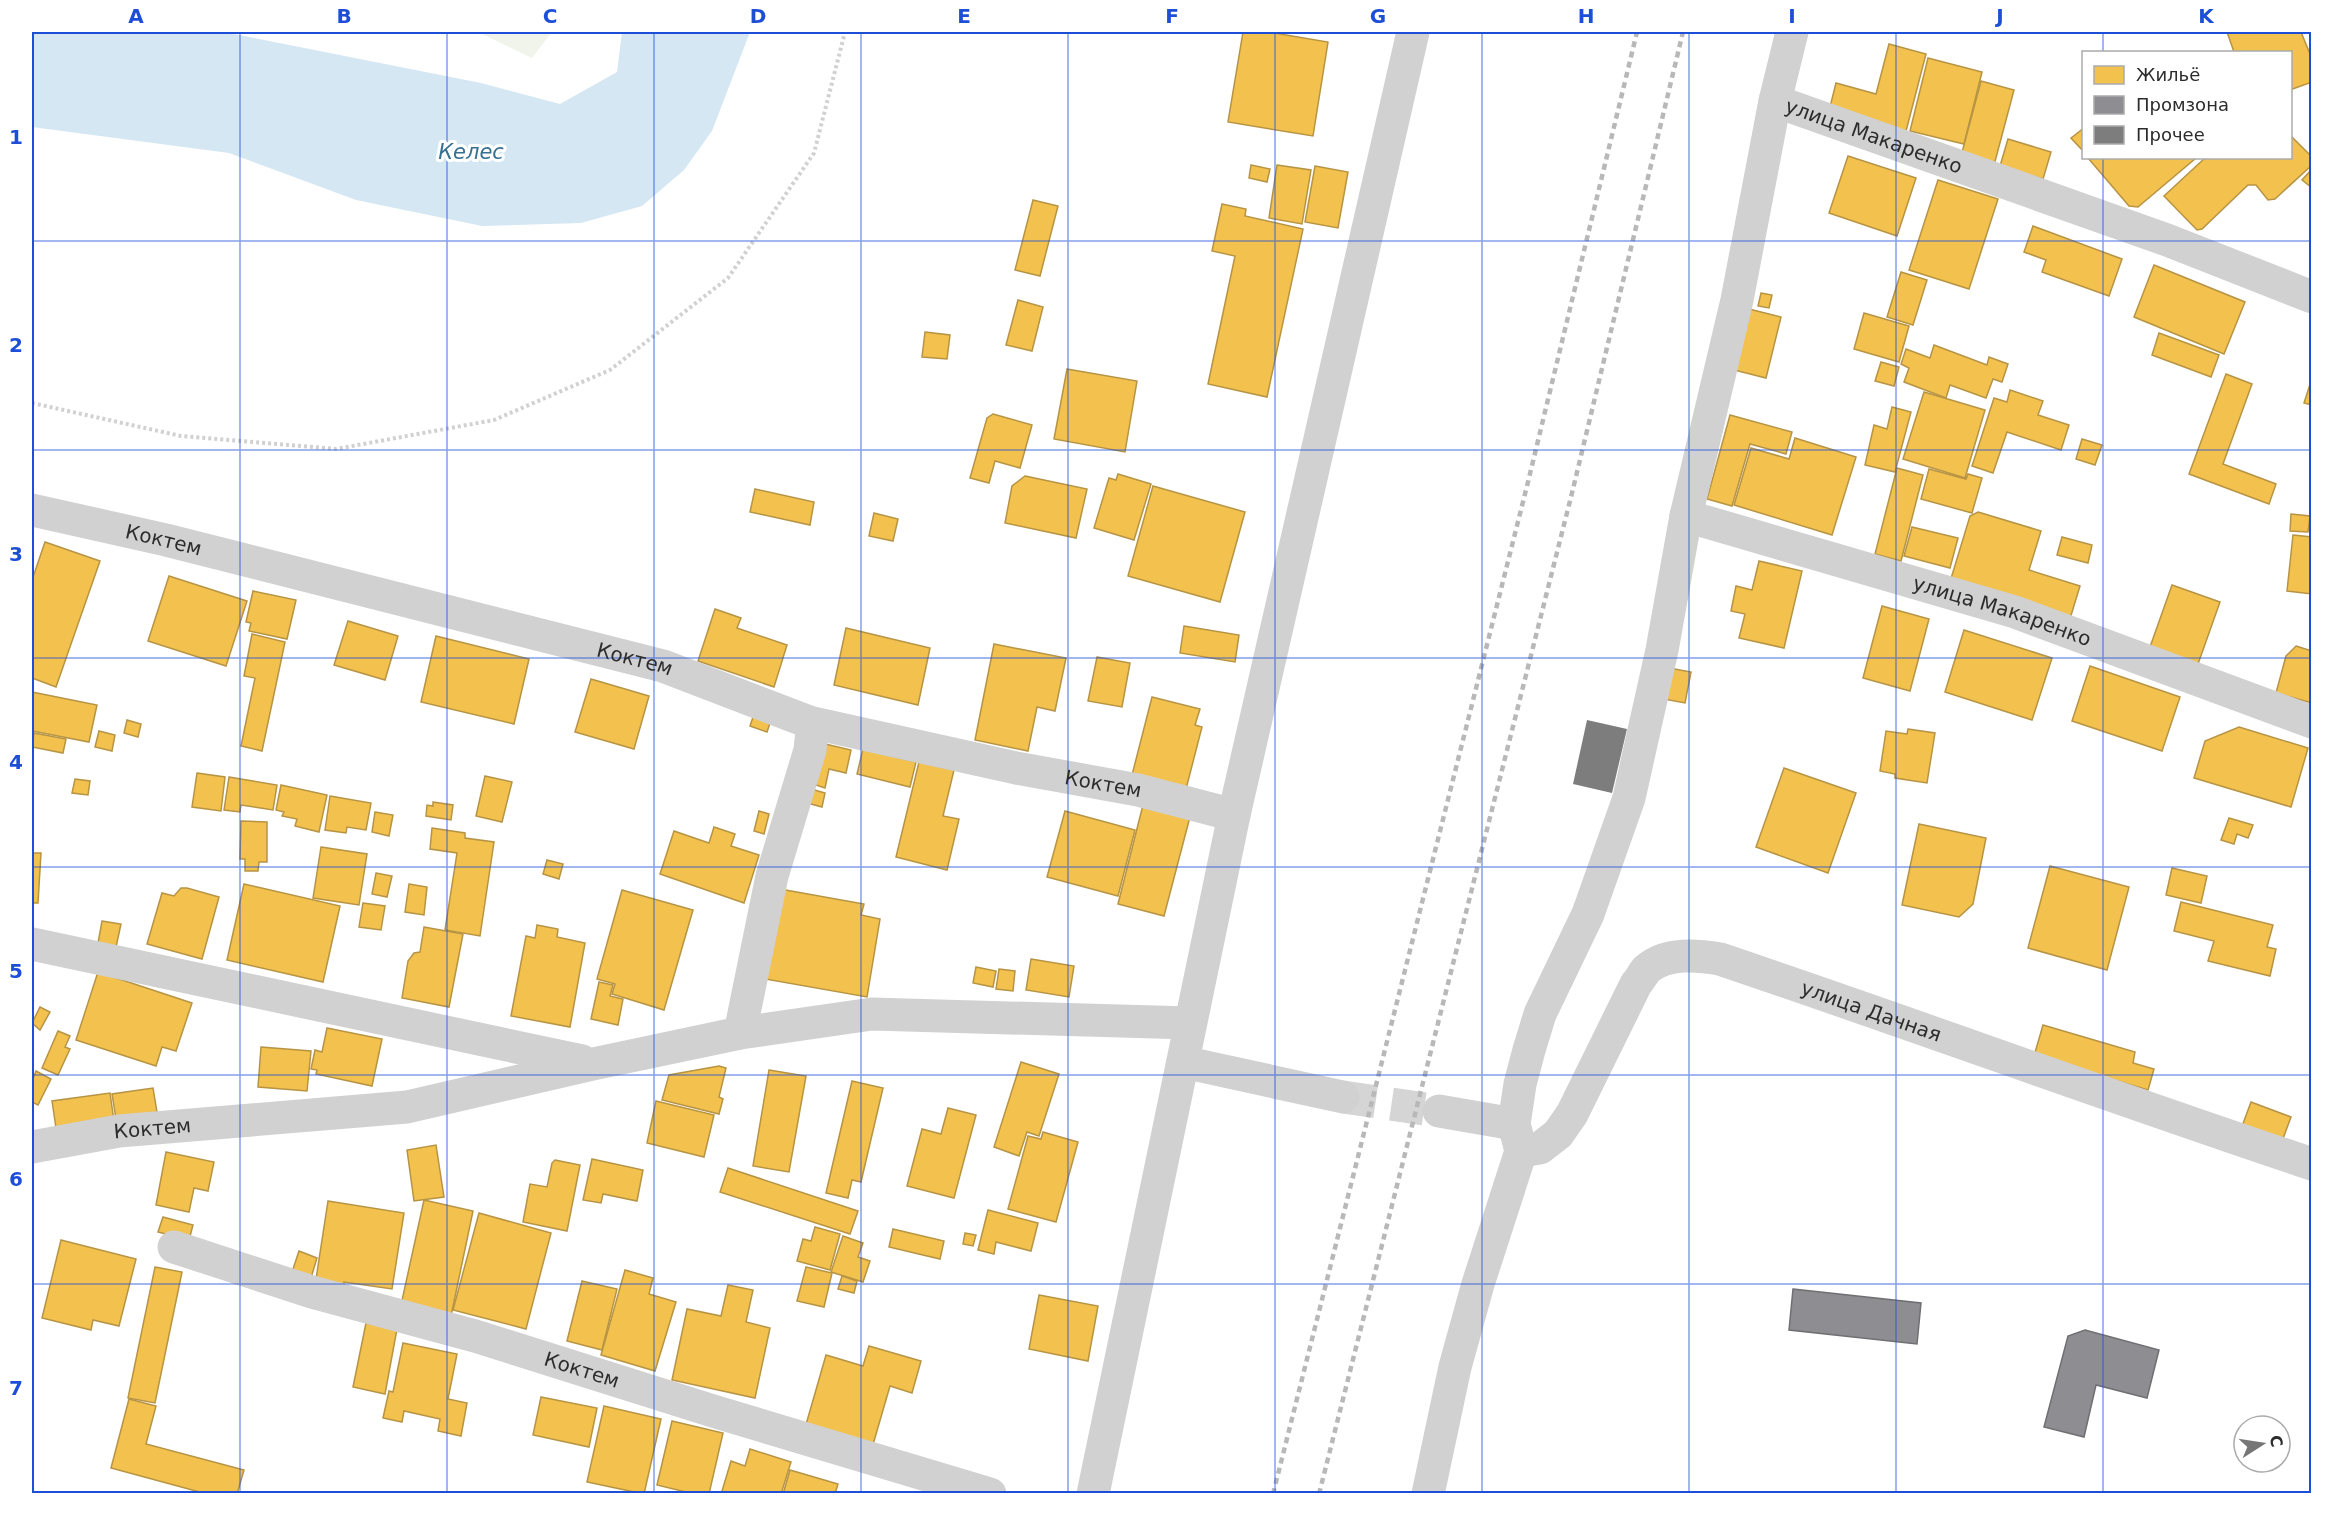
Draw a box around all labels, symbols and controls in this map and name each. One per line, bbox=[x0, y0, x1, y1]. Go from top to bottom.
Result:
text: A bbox=[128, 4, 144, 28]
text: B bbox=[336, 4, 352, 28]
text: C bbox=[543, 4, 557, 28]
text: D bbox=[750, 4, 766, 28]
text: E bbox=[957, 4, 971, 28]
text: F bbox=[1165, 4, 1179, 28]
text: G bbox=[1370, 4, 1386, 28]
text: H bbox=[1578, 4, 1594, 28]
text: I bbox=[1788, 4, 1796, 28]
text: J bbox=[1994, 4, 2004, 28]
text: K bbox=[2198, 4, 2215, 28]
legend bbox=[2082, 51, 2292, 159]
text: Жильё bbox=[2136, 64, 2200, 85]
street label: улица Макаренко bbox=[1782, 94, 1966, 179]
text: Промзона bbox=[2136, 94, 2229, 115]
text: Прочее bbox=[2136, 124, 2205, 145]
text: 1 bbox=[9, 125, 23, 149]
water label: Келес bbox=[438, 140, 504, 164]
text: 2 bbox=[9, 333, 23, 357]
street label: Коктем bbox=[123, 519, 204, 561]
text: 3 bbox=[9, 542, 23, 566]
street label: улица Макаренко bbox=[1910, 571, 2095, 651]
street label: Коктем bbox=[594, 638, 676, 681]
text: 4 bbox=[9, 750, 23, 774]
street label: Коктем bbox=[1063, 765, 1143, 802]
text: 5 bbox=[9, 959, 23, 983]
street label: улица Дачная bbox=[1798, 976, 1945, 1047]
street label: Коктем bbox=[113, 1113, 192, 1143]
text: 6 bbox=[9, 1167, 23, 1191]
street label: Коктем bbox=[541, 1347, 622, 1393]
text: 7 bbox=[9, 1376, 23, 1400]
north arrow bbox=[2232, 1414, 2292, 1474]
text: С bbox=[2266, 1433, 2287, 1449]

